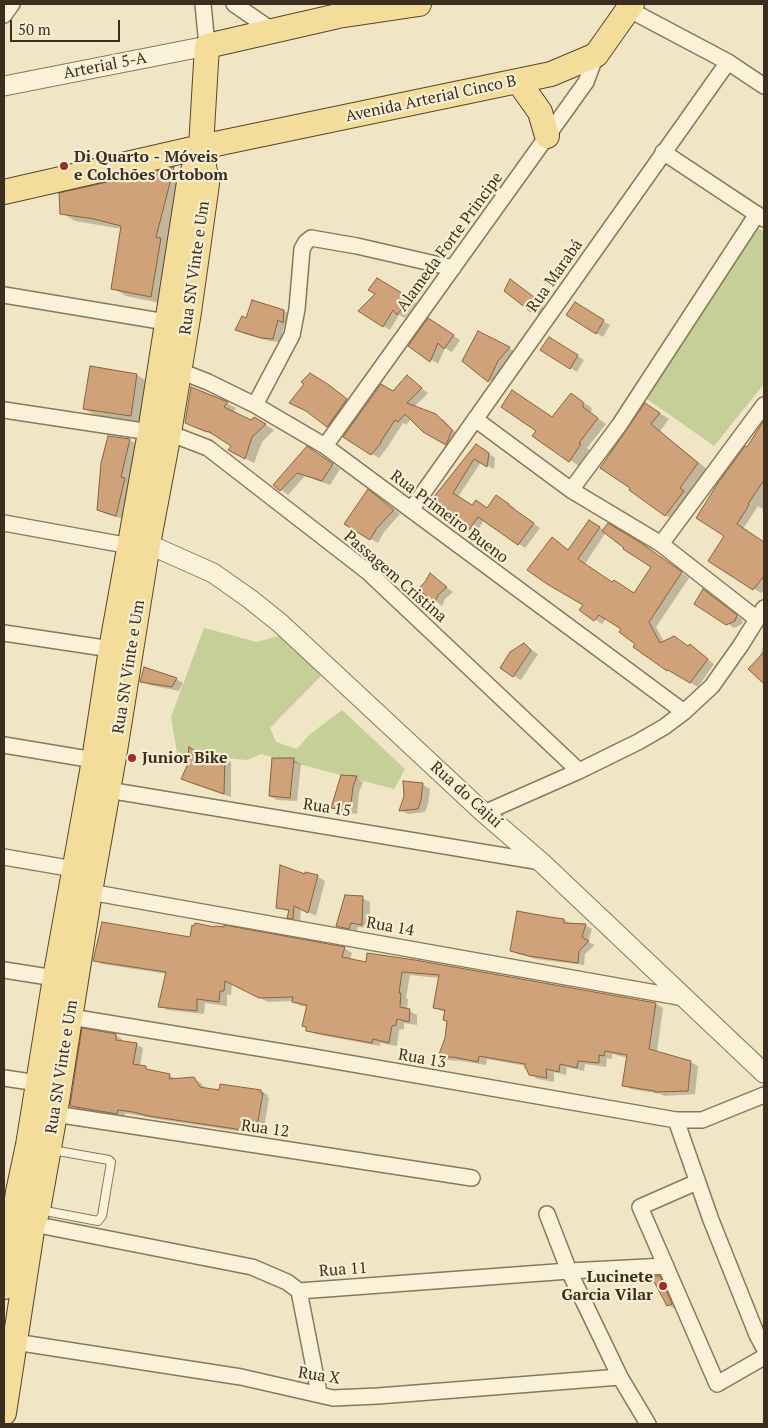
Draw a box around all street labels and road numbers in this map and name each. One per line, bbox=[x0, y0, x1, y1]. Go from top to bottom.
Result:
street label: Arterial 5-A bbox=[62, 49, 148, 83]
street label: Avenida Arterial Cinco B bbox=[344, 72, 518, 126]
street label: Alameda Forte Principe bbox=[393, 169, 507, 315]
street label: Rua SN Vinte e Um bbox=[176, 200, 214, 336]
street label: Rua Marabá bbox=[523, 236, 587, 316]
street label: Rua Primeiro Bueno bbox=[386, 466, 512, 568]
street label: Passagem Cristina bbox=[340, 527, 450, 627]
street label: Rua SN Vinte e Um bbox=[109, 599, 149, 735]
street label: Rua do Cajuí bbox=[426, 758, 506, 832]
street label: Rua 15 bbox=[302, 795, 352, 821]
street label: Rua 14 bbox=[365, 913, 415, 941]
street label: Rua SN Vinte e Um bbox=[42, 999, 82, 1135]
street label: Rua 13 bbox=[397, 1045, 447, 1073]
street label: Rua 12 bbox=[240, 1116, 290, 1142]
street label: Rua 11 bbox=[318, 1259, 368, 1281]
street label: Rua X bbox=[297, 1363, 341, 1389]

